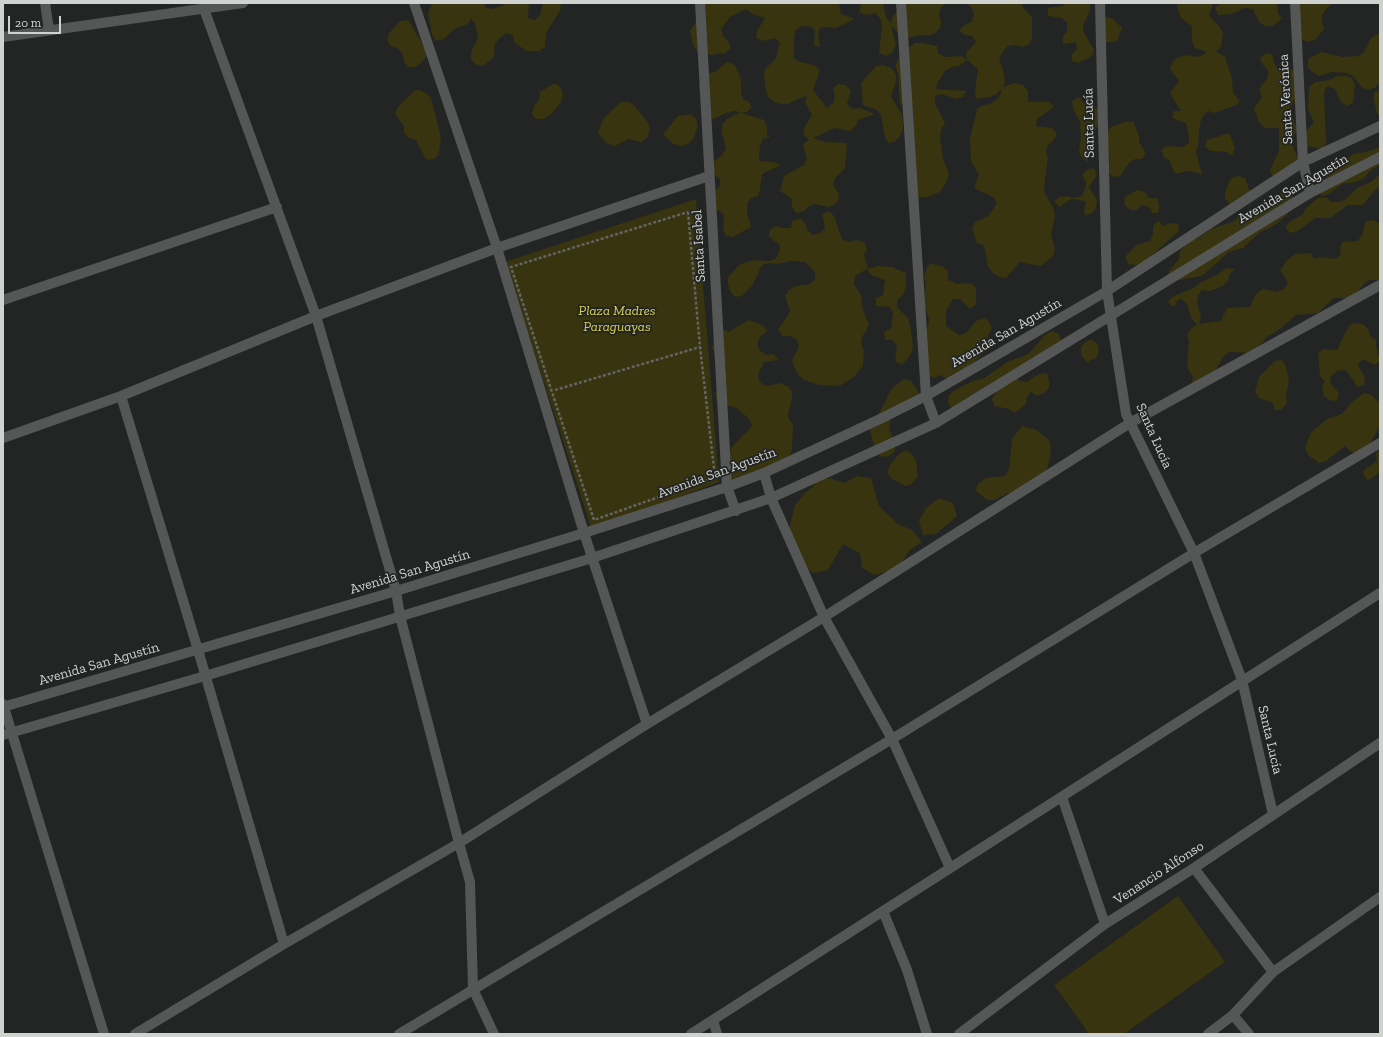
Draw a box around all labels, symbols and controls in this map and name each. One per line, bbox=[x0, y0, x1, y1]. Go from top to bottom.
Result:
scale bar bbox=[10, 8, 63, 34]
text: 20 m bbox=[15, 16, 41, 30]
street label: Santa Verónica bbox=[1275, 53, 1297, 145]
street label: Santa Lucía bbox=[1080, 88, 1098, 158]
street label: Avenida San Agustín bbox=[1235, 151, 1351, 227]
street label: Santa Isabel bbox=[689, 209, 709, 283]
street label: Avenida San Agustín bbox=[948, 295, 1064, 371]
park label: Plaza Madres Paraguayas bbox=[578, 303, 656, 336]
street label: Santa Lucía bbox=[1132, 401, 1176, 471]
street label: Avenida San Agustín bbox=[656, 444, 778, 502]
street label: Avenida San Agustín bbox=[348, 546, 472, 598]
street label: Avenida San Agustín bbox=[37, 639, 161, 689]
street label: Santa Lucía bbox=[1254, 704, 1286, 776]
street label: Venancio Alfonso bbox=[1111, 838, 1207, 908]

